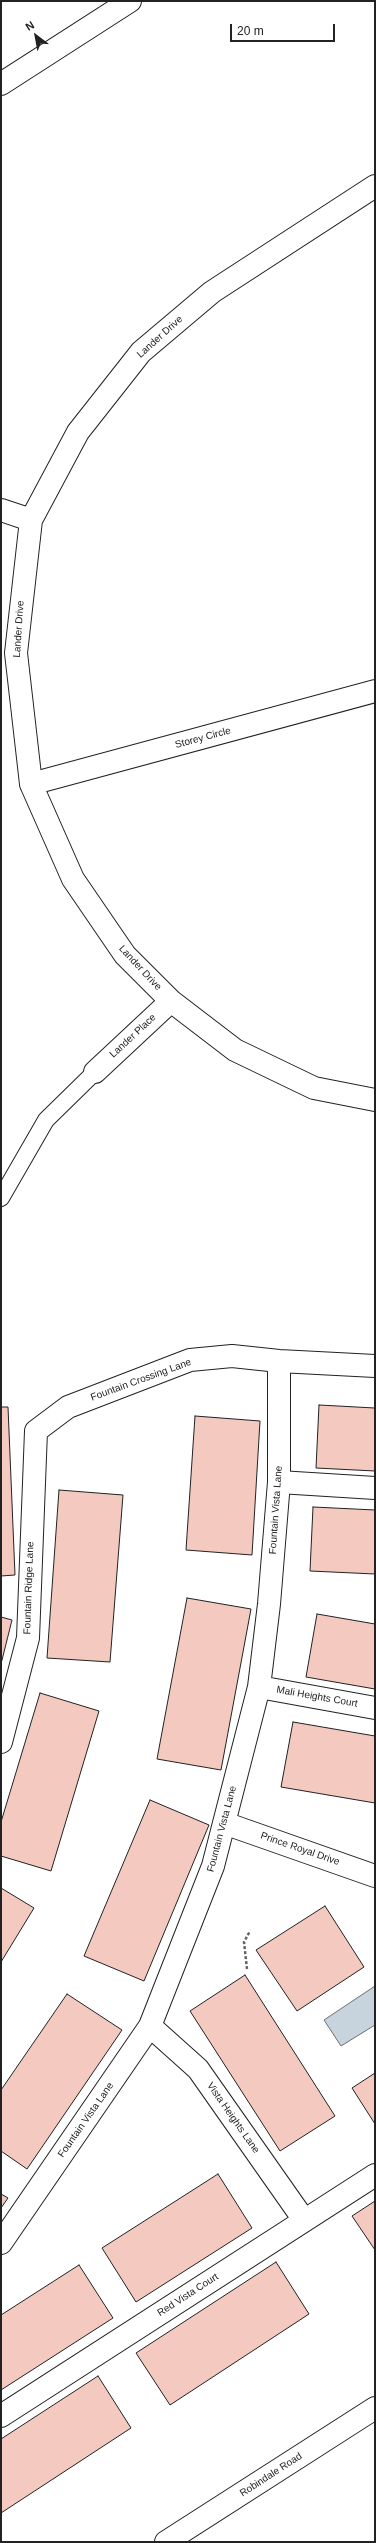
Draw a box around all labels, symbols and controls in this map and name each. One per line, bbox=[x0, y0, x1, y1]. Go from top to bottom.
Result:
north arrow bbox=[16, 16, 56, 56]
scale bar bbox=[232, 16, 337, 42]
text: N bbox=[23, 19, 36, 33]
text: 20 m bbox=[237, 24, 264, 38]
street label: Lander Drive bbox=[135, 313, 185, 361]
street label: Lander Drive bbox=[11, 600, 27, 658]
street label: Storey Circle bbox=[174, 725, 232, 751]
street label: Lander Drive bbox=[116, 943, 164, 993]
street label: Lander Place bbox=[107, 1012, 159, 1060]
street label: Fountain Crossing Lane bbox=[89, 1356, 193, 1404]
street label: Fountain Vista Lane bbox=[267, 1465, 285, 1555]
street label: Fountain Ridge Lane bbox=[21, 1541, 37, 1635]
street label: Mali Heights Court bbox=[275, 1684, 359, 1710]
street label: Fountain Vista Lane bbox=[205, 1785, 239, 1873]
street label: Prince Royal Drive bbox=[259, 1830, 341, 1868]
street label: Fountain Vista Lane bbox=[56, 2080, 116, 2160]
street label: Vista Heights Lane bbox=[204, 2080, 262, 2156]
street label: Red Vista Court bbox=[155, 2271, 221, 2319]
street label: Robindale Road bbox=[238, 2450, 304, 2500]

